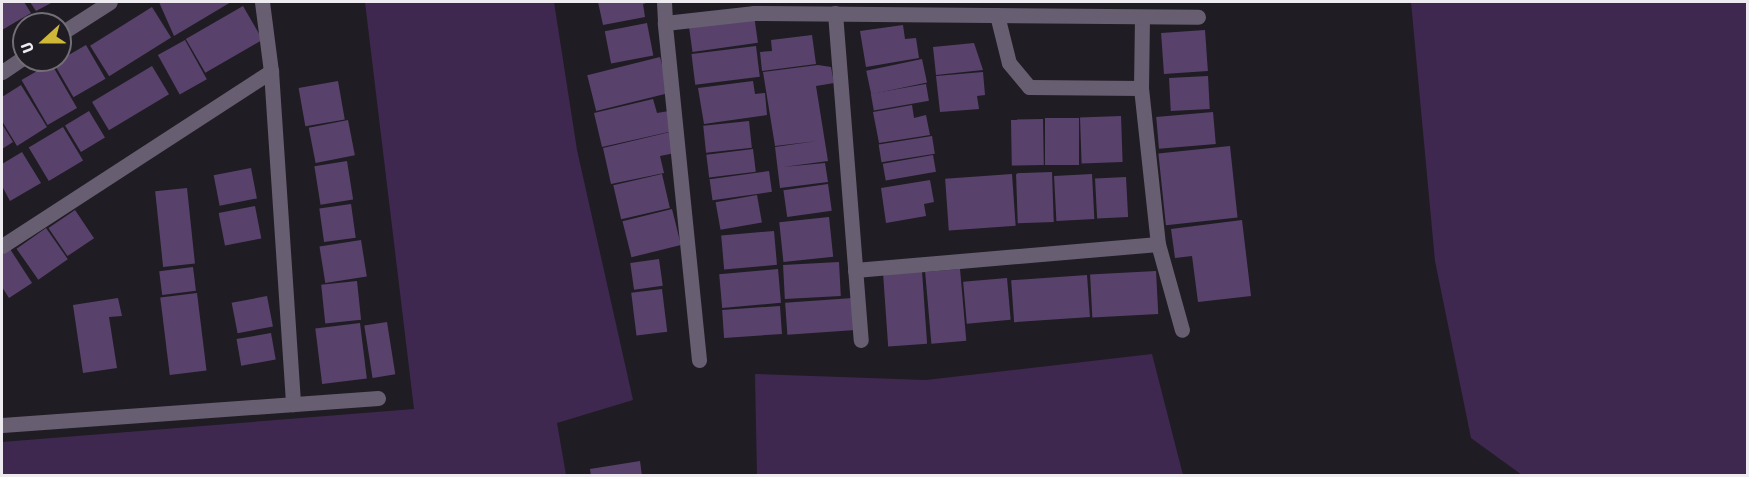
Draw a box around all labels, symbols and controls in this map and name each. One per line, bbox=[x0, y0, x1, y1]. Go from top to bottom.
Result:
north arrow bbox=[12, 12, 72, 72]
text: U bbox=[17, 40, 37, 55]

